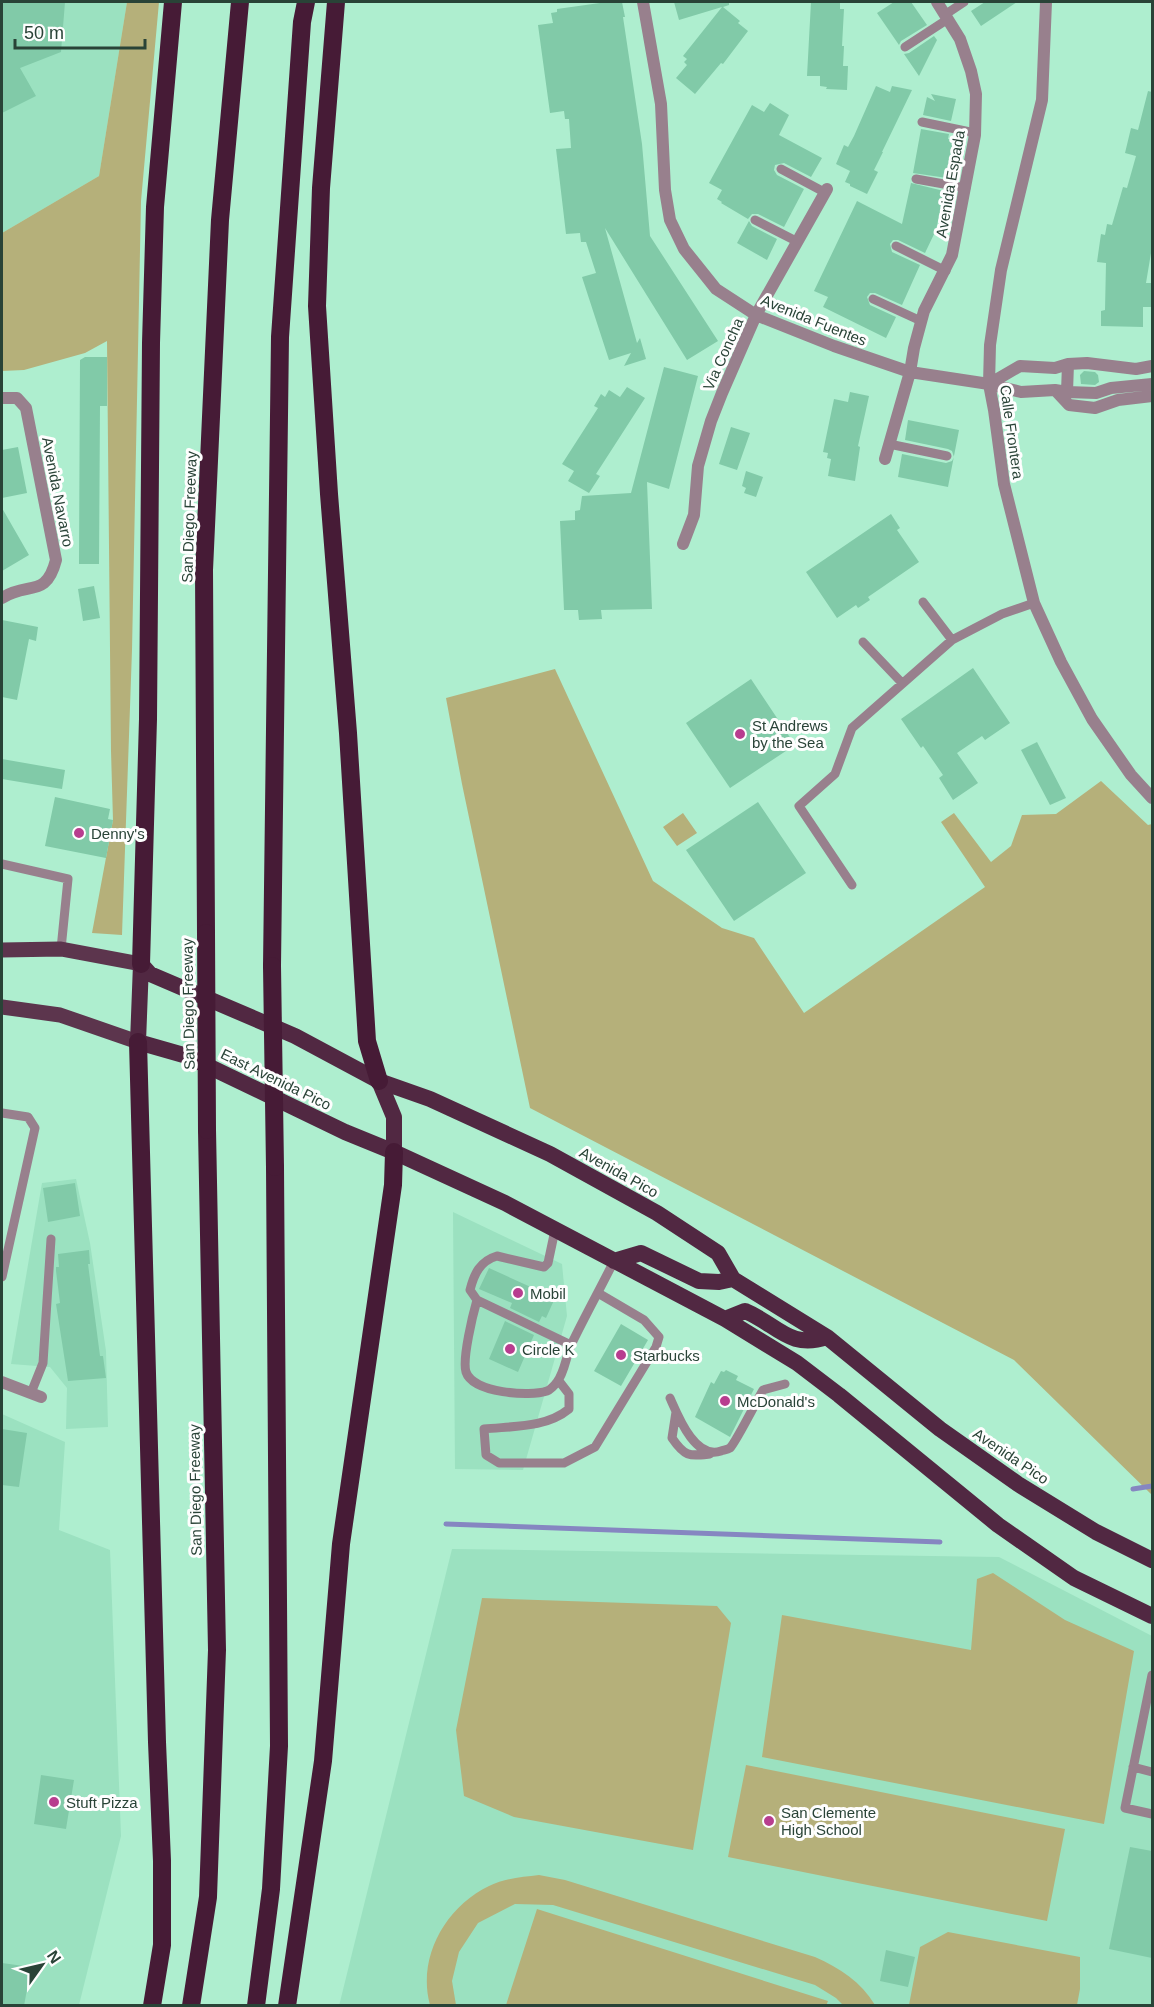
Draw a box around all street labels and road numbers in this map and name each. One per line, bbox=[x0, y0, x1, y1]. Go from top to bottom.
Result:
street label: Avenida Espada bbox=[932, 128, 968, 239]
street label: Avenida Fuentes bbox=[759, 291, 869, 349]
street label: Via Concha bbox=[700, 315, 747, 393]
street label: Calle Frontera bbox=[997, 384, 1027, 481]
street label: Avenida Navarro bbox=[39, 436, 77, 548]
street label: San Diego Freeway bbox=[178, 450, 200, 583]
street label: San Diego Freeway bbox=[178, 937, 198, 1070]
street label: East Avenida Pico bbox=[218, 1045, 334, 1113]
street label: Avenida Pico bbox=[577, 1143, 661, 1201]
street label: San Diego Freeway bbox=[185, 1423, 205, 1556]
street label: Avenida Pico bbox=[970, 1425, 1052, 1487]

